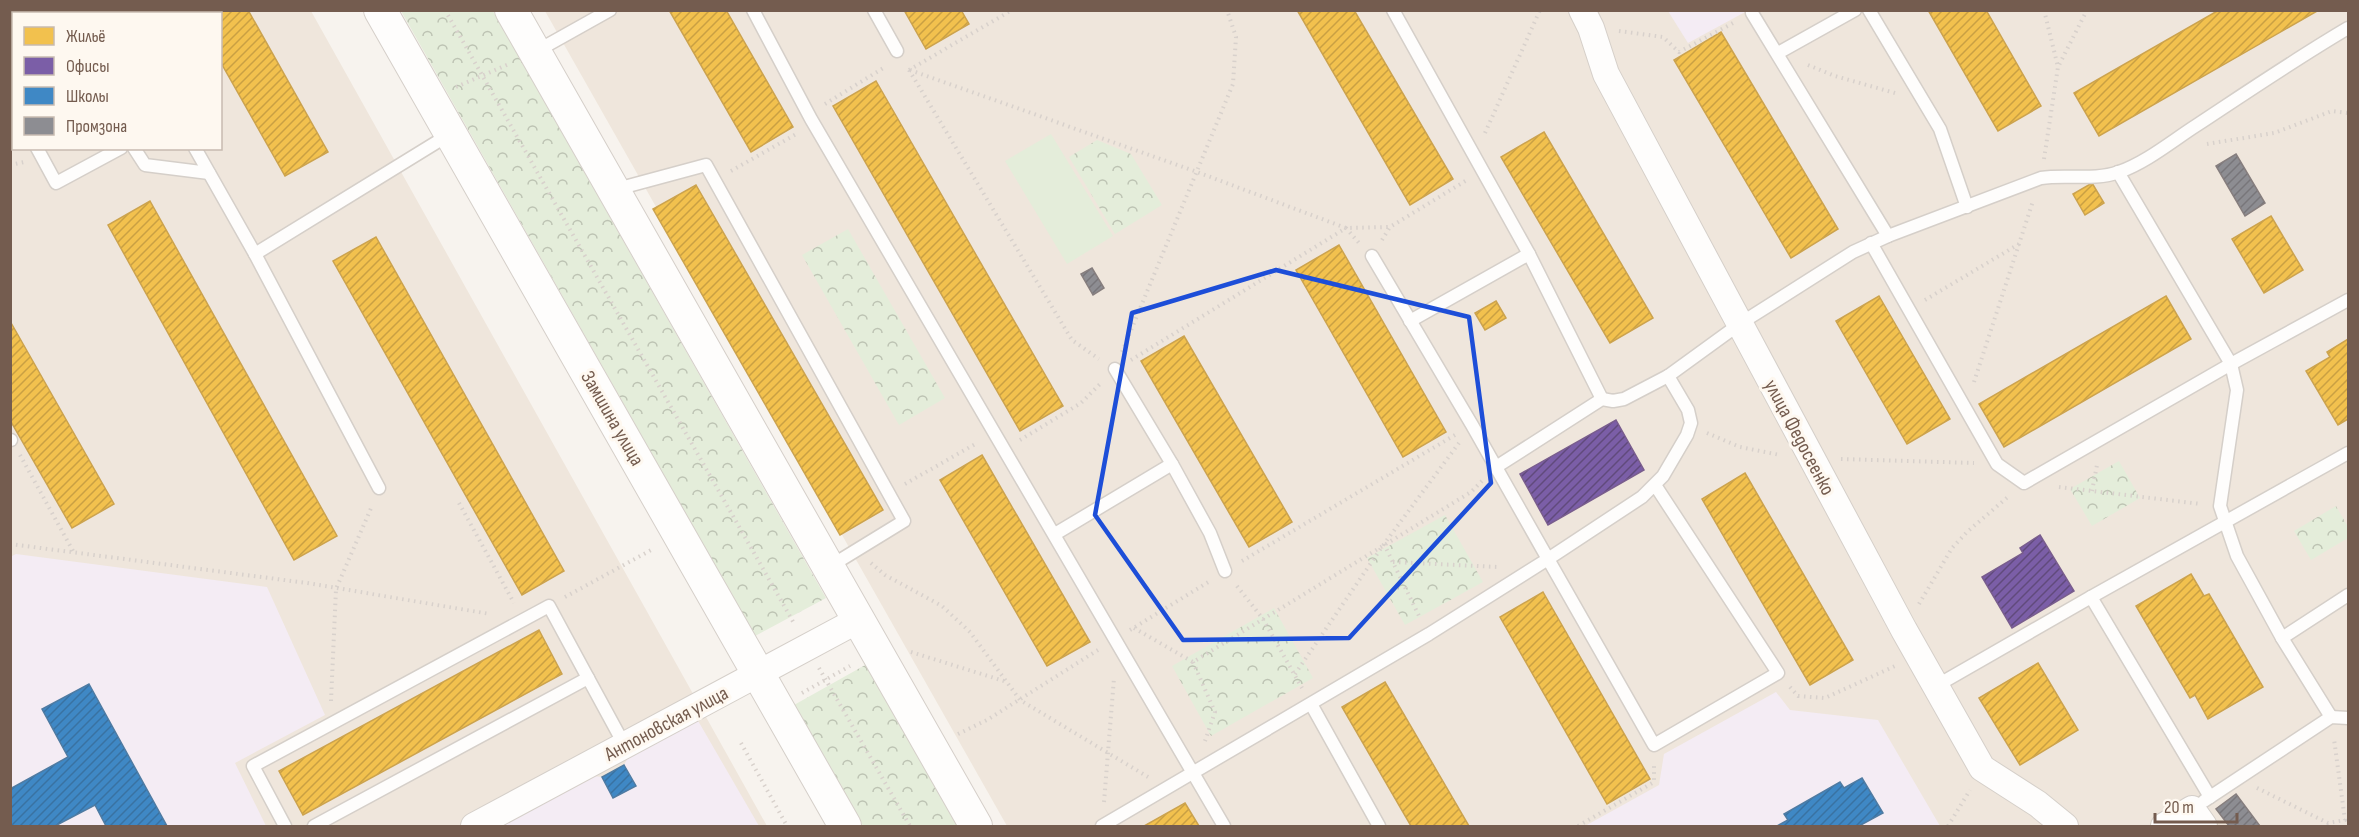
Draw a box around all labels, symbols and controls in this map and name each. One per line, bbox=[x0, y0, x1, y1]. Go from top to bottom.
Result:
legend bbox=[12, 12, 222, 150]
text: Жильё bbox=[66, 26, 106, 47]
text: Офисы bbox=[66, 56, 110, 77]
text: Школы bbox=[66, 86, 109, 107]
text: Промзона bbox=[66, 116, 127, 137]
street label: Замшина улица bbox=[575, 367, 649, 470]
street label: улица Федосеенко bbox=[1759, 376, 1840, 499]
street label: Антоновская улица bbox=[600, 681, 732, 767]
scale bar bbox=[2155, 786, 2238, 824]
text: 20 m bbox=[2164, 797, 2194, 818]

